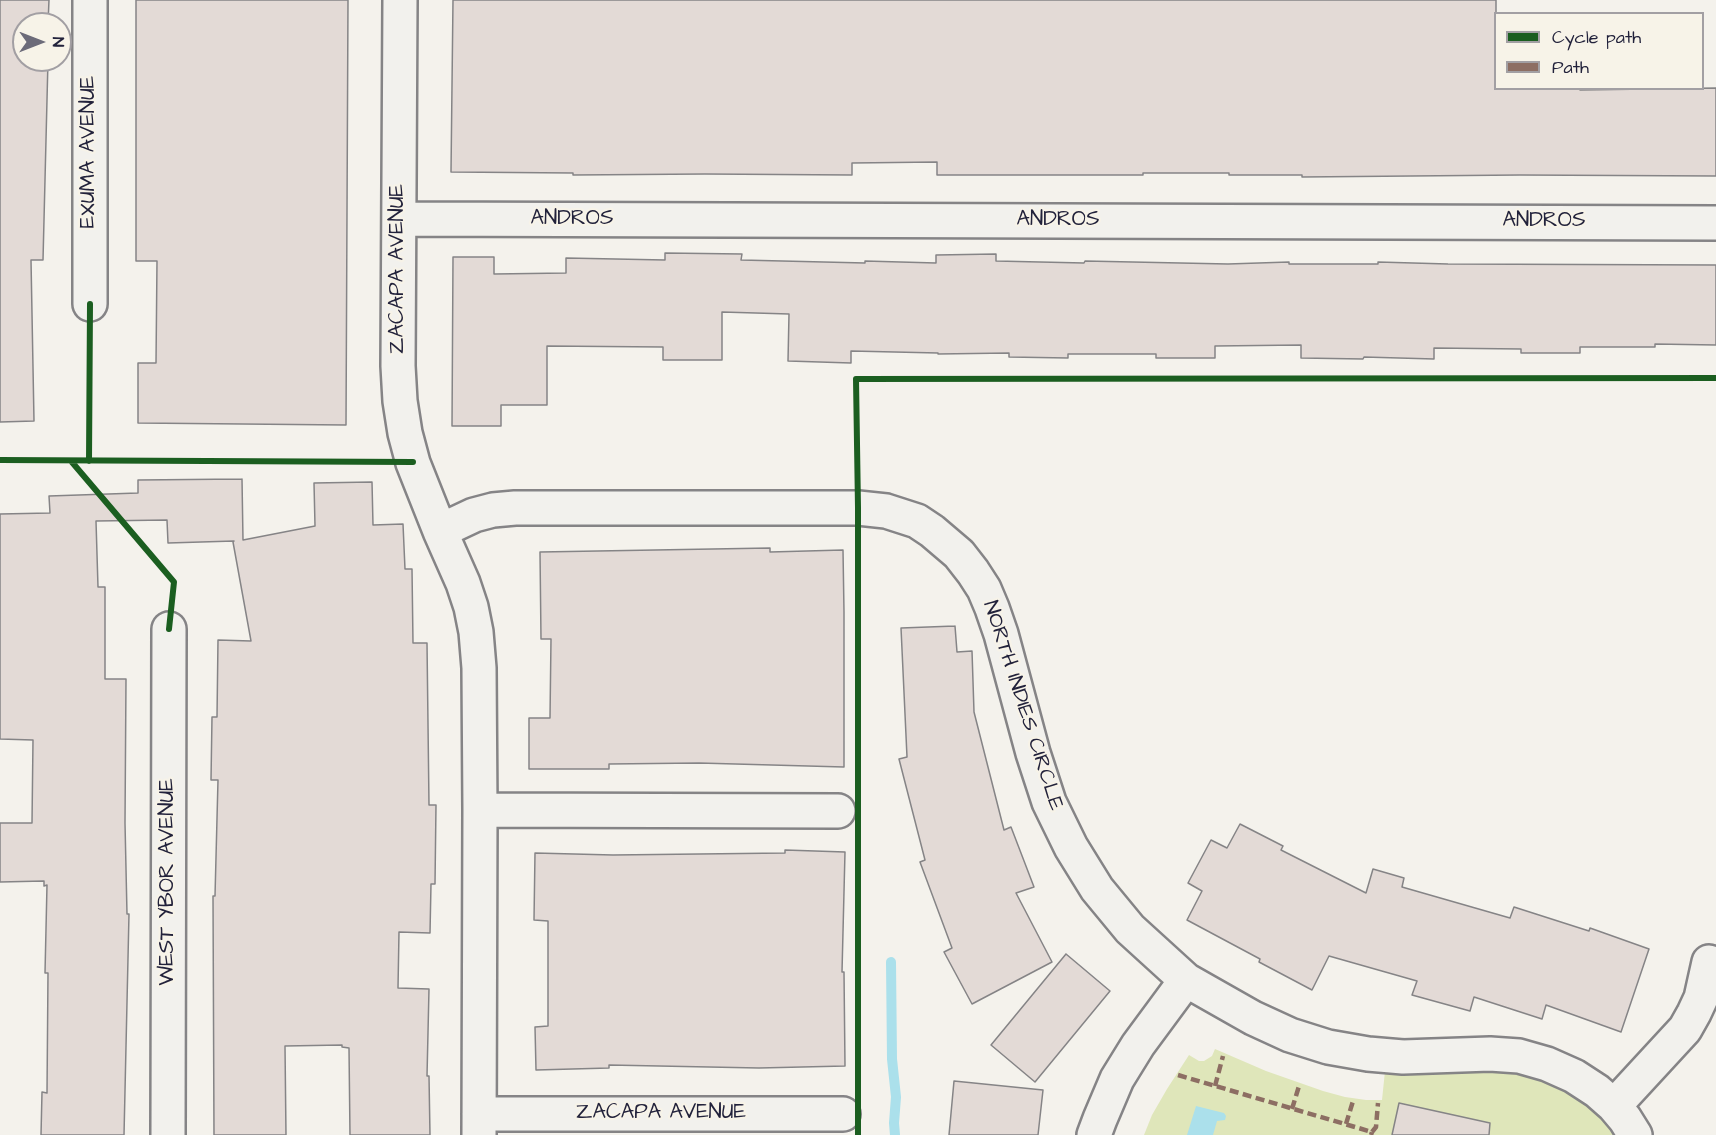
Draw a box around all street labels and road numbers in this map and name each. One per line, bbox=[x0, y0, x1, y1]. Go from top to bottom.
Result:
street label: EXUMA AVENUE bbox=[77, 76, 103, 228]
street label: ZACAPA AVENUE bbox=[386, 184, 412, 354]
street label: ANDROS bbox=[531, 207, 613, 233]
street label: ANDROS bbox=[1017, 208, 1099, 234]
street label: ANDROS bbox=[1503, 209, 1585, 235]
street label: NORTH INDIES CIRCLE bbox=[976, 598, 1068, 814]
street label: WEST YBOR AVENUE bbox=[156, 778, 182, 986]
street label: ZACAPA AVENUE bbox=[576, 1101, 746, 1127]

